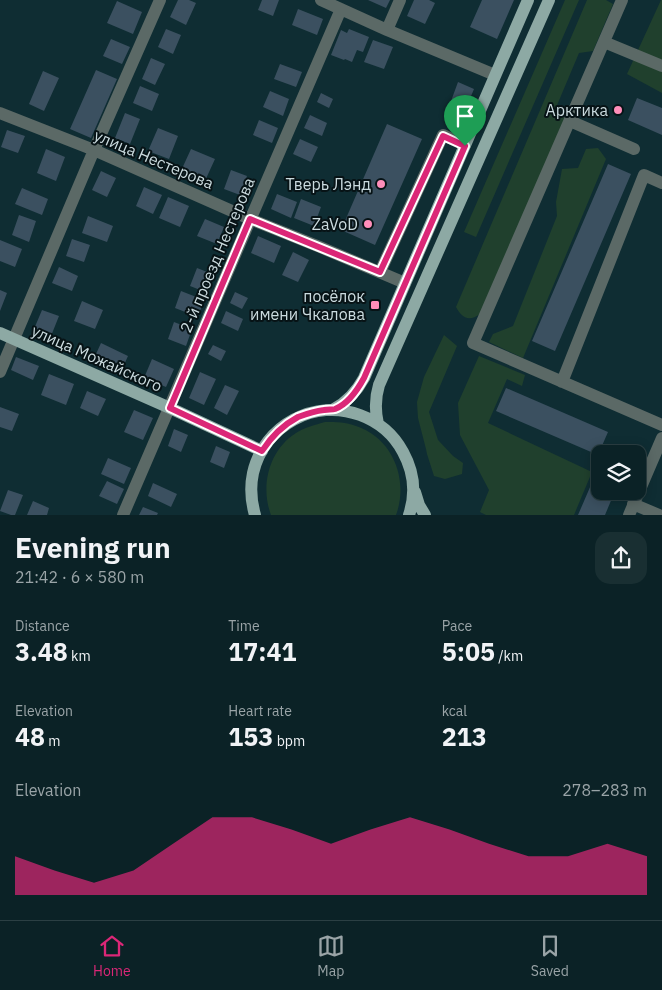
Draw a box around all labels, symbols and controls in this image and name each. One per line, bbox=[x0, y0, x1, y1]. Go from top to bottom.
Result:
pin bbox=[444, 95, 486, 146]
place label: Арктика bbox=[546, 100, 608, 120]
icon: arrive bbox=[451, 102, 479, 130]
marker: Арктика bbox=[612, 104, 624, 116]
street label: улица Нестерова bbox=[91, 125, 217, 193]
street label: 2-й проезд Нестерова bbox=[175, 174, 259, 336]
place label: Тверь Лэнд bbox=[285, 174, 371, 194]
marker: Тверь Лэнд bbox=[375, 178, 387, 190]
place label: ZaVoD bbox=[312, 214, 358, 234]
marker: ZaVoD bbox=[362, 218, 374, 230]
place label: посёлок имени Чкалова bbox=[250, 286, 365, 324]
marker: посёлок имени Чкалова bbox=[369, 299, 381, 311]
street label: улица Можайского bbox=[28, 320, 166, 396]
map controls bbox=[591, 445, 646, 500]
button: layers bbox=[591, 445, 646, 500]
text: Evening run bbox=[15, 529, 171, 566]
button: share bbox=[595, 532, 647, 584]
text: 21:42 · 6 × 580 m bbox=[15, 567, 144, 587]
text: Distance bbox=[15, 617, 70, 635]
text: Time bbox=[228, 617, 260, 635]
text: Pace bbox=[442, 617, 472, 635]
text: 3.48 bbox=[15, 635, 68, 668]
text: 17:41 bbox=[228, 635, 297, 668]
text: 5:05 bbox=[442, 635, 495, 668]
text: km bbox=[68, 647, 91, 665]
text: /km bbox=[495, 647, 523, 665]
text: Elevation bbox=[15, 702, 73, 720]
text: Heart rate bbox=[228, 702, 292, 720]
text: kcal bbox=[442, 702, 467, 720]
text: 48 bbox=[15, 720, 45, 753]
text: 153 bbox=[228, 720, 273, 753]
text: 213 bbox=[442, 720, 487, 753]
text: m bbox=[45, 732, 61, 750]
text: bpm bbox=[273, 732, 305, 750]
text: Elevation bbox=[15, 780, 81, 800]
text: 278–283 m bbox=[562, 780, 647, 800]
tab: Home bbox=[93, 932, 131, 980]
tab: Map bbox=[317, 932, 345, 980]
tab: Saved bbox=[531, 932, 569, 980]

